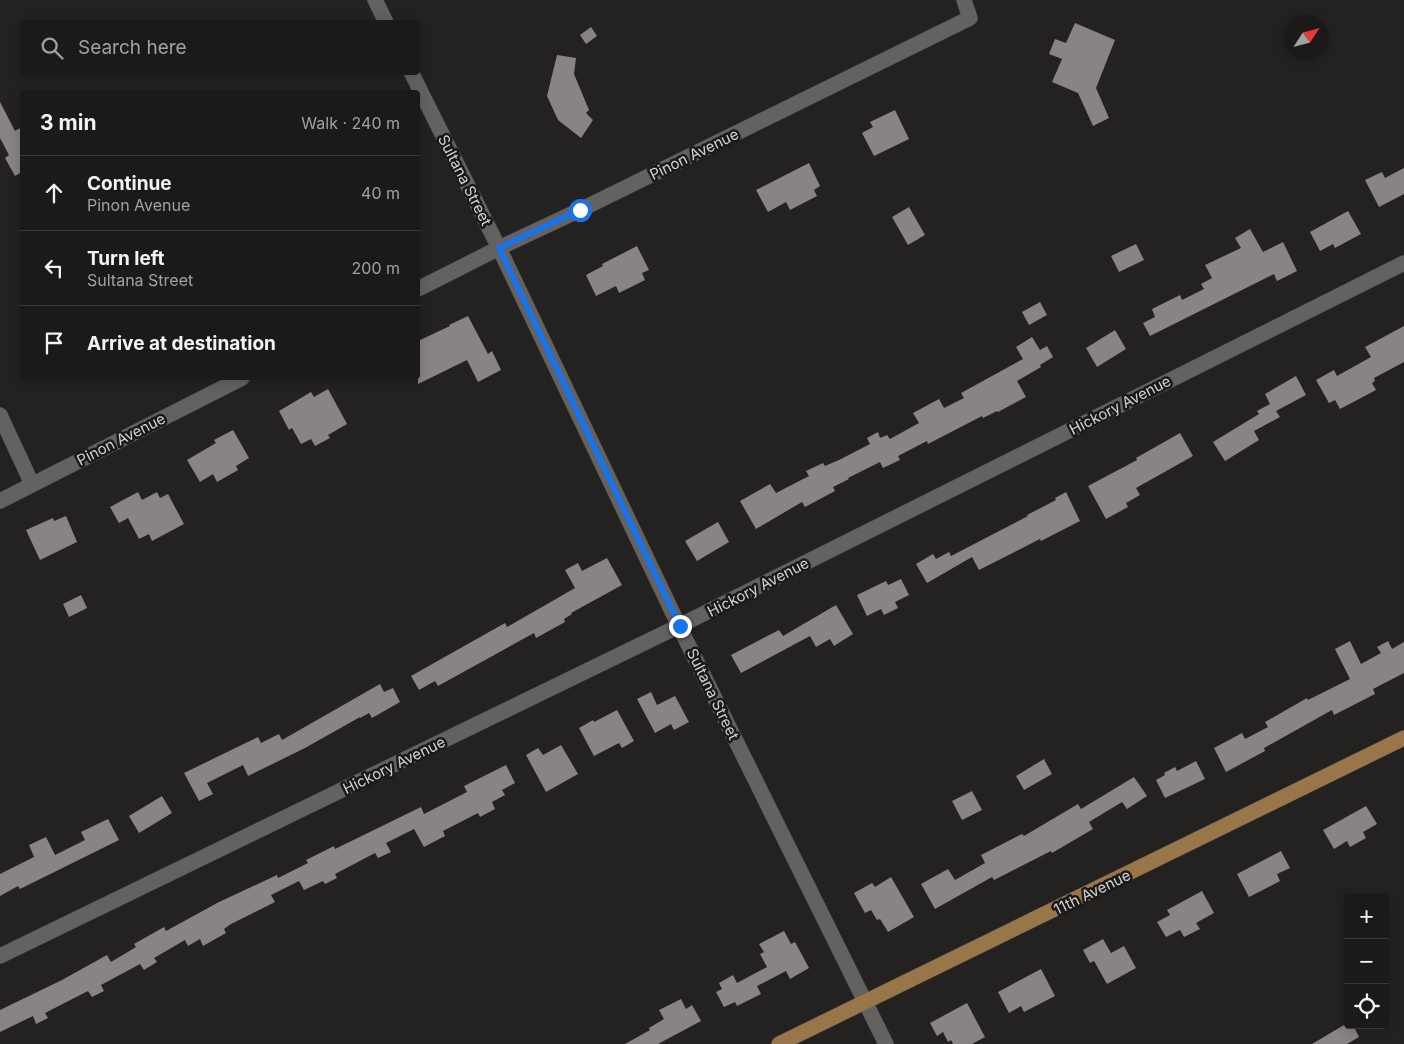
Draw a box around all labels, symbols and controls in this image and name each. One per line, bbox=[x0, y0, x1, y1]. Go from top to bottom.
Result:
north arrow bbox=[1284, 15, 1329, 60]
search box bbox=[20, 20, 420, 75]
icon: search bbox=[38, 34, 66, 62]
text: Search here bbox=[78, 36, 187, 59]
text: 3 min bbox=[40, 110, 96, 135]
text: Walk · 240 m bbox=[301, 113, 400, 133]
street label: Pinon Avenue bbox=[646, 124, 742, 184]
street label: Sultana Street bbox=[434, 131, 496, 229]
text: Continue bbox=[87, 172, 172, 195]
icon: ahead bbox=[40, 179, 68, 207]
text: 40 m bbox=[361, 183, 400, 203]
text: Pinon Avenue bbox=[87, 195, 190, 215]
route start bbox=[569, 199, 592, 222]
text: Turn left bbox=[87, 247, 165, 270]
icon: left bbox=[40, 254, 68, 282]
text: 200 m bbox=[352, 258, 400, 278]
text: Sultana Street bbox=[87, 270, 193, 290]
icon: arrive bbox=[40, 329, 68, 357]
text: Arrive at destination bbox=[87, 332, 276, 355]
street label: Hickory Avenue bbox=[1066, 371, 1174, 439]
street label: Pinon Avenue bbox=[74, 409, 168, 469]
street label: Hickory Avenue bbox=[704, 553, 812, 621]
route end bbox=[669, 615, 692, 638]
street label: Sultana Street bbox=[683, 645, 743, 743]
street label: Hickory Avenue bbox=[340, 732, 448, 798]
street label: 11th Avenue bbox=[1050, 865, 1134, 919]
map controls bbox=[1344, 894, 1389, 1029]
button: + bbox=[1344, 894, 1389, 939]
button: − bbox=[1344, 939, 1389, 984]
button: locate bbox=[1344, 984, 1389, 1029]

